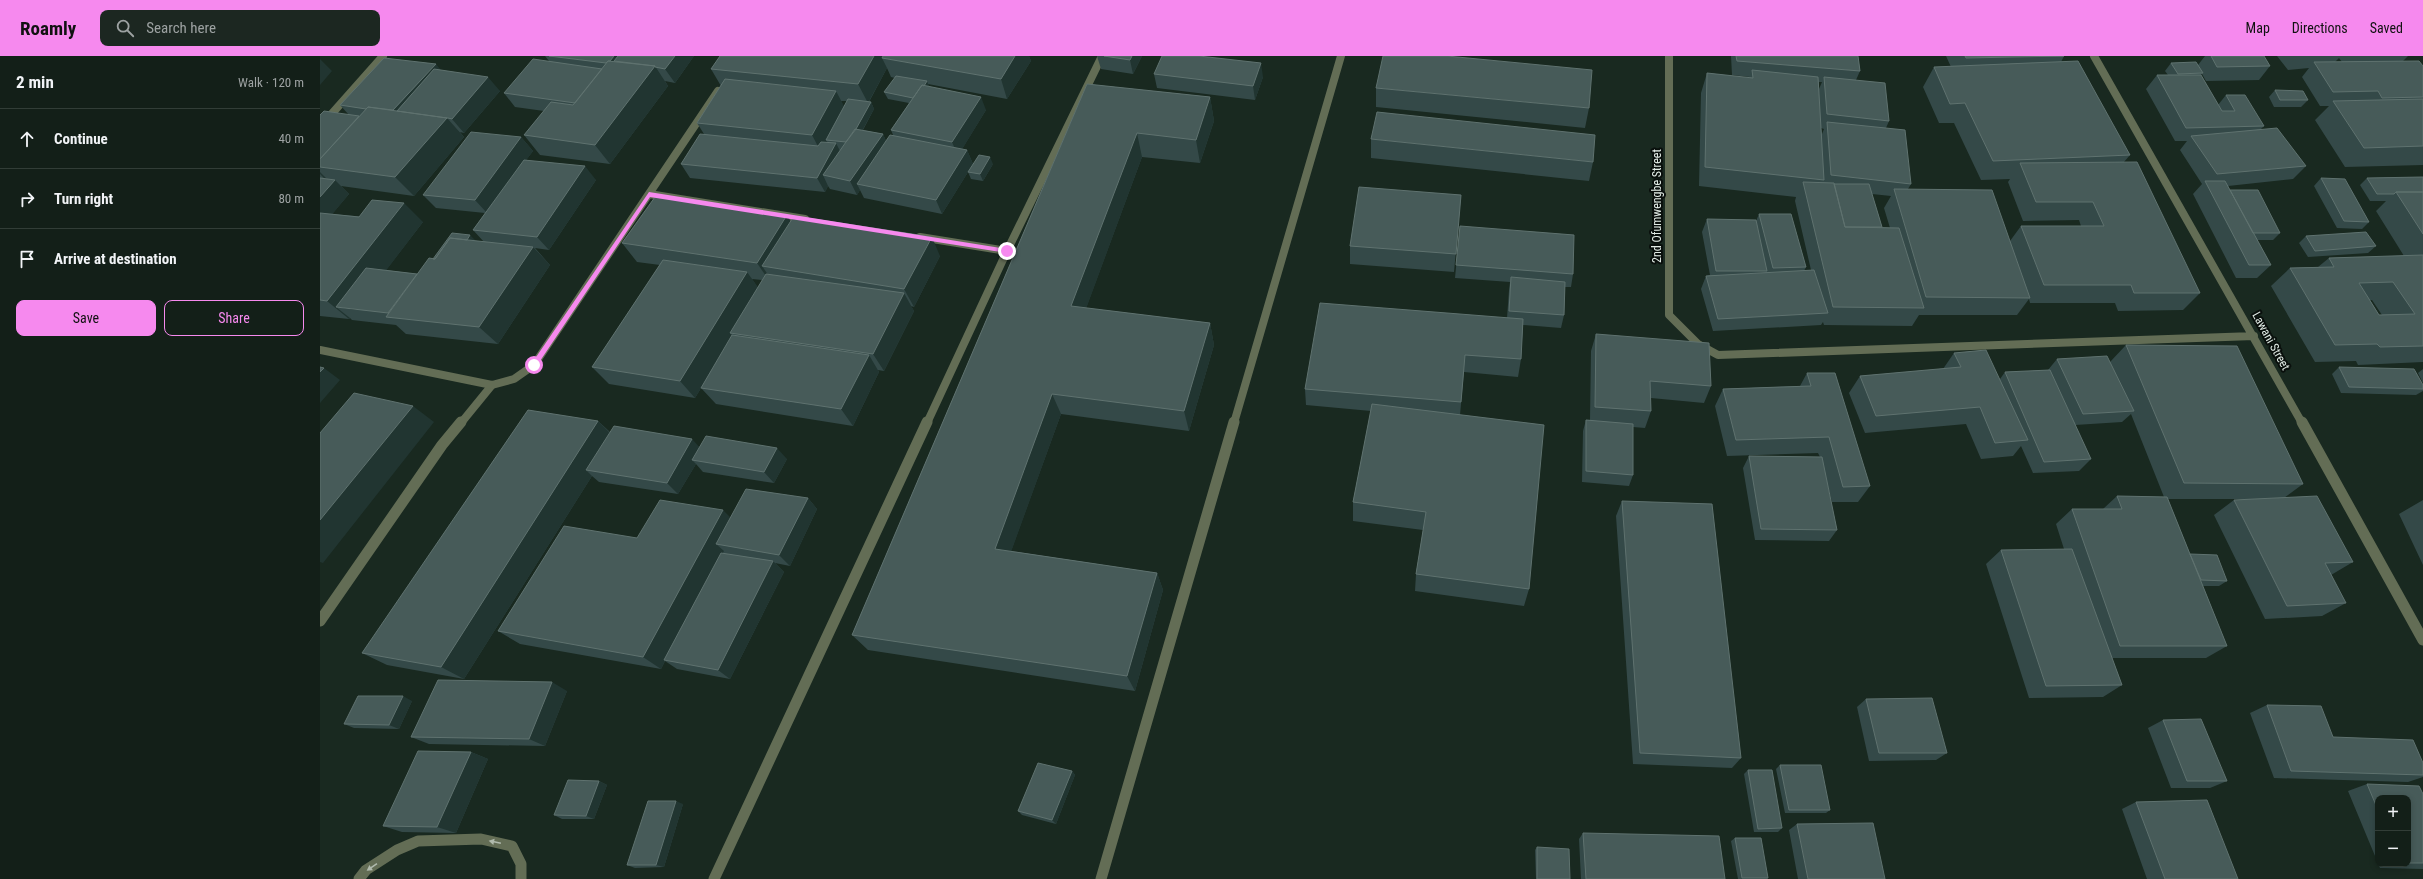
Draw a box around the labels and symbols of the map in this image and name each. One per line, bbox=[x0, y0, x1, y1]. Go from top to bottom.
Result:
street label: 2nd Ofumwengbe Street bbox=[1650, 149, 1664, 263]
route end bbox=[998, 242, 1016, 260]
street label: Lawani Street bbox=[2249, 309, 2293, 373]
route start bbox=[525, 356, 543, 374]
one-way arrow bbox=[489, 839, 501, 845]
one-way arrow bbox=[366, 863, 378, 870]

